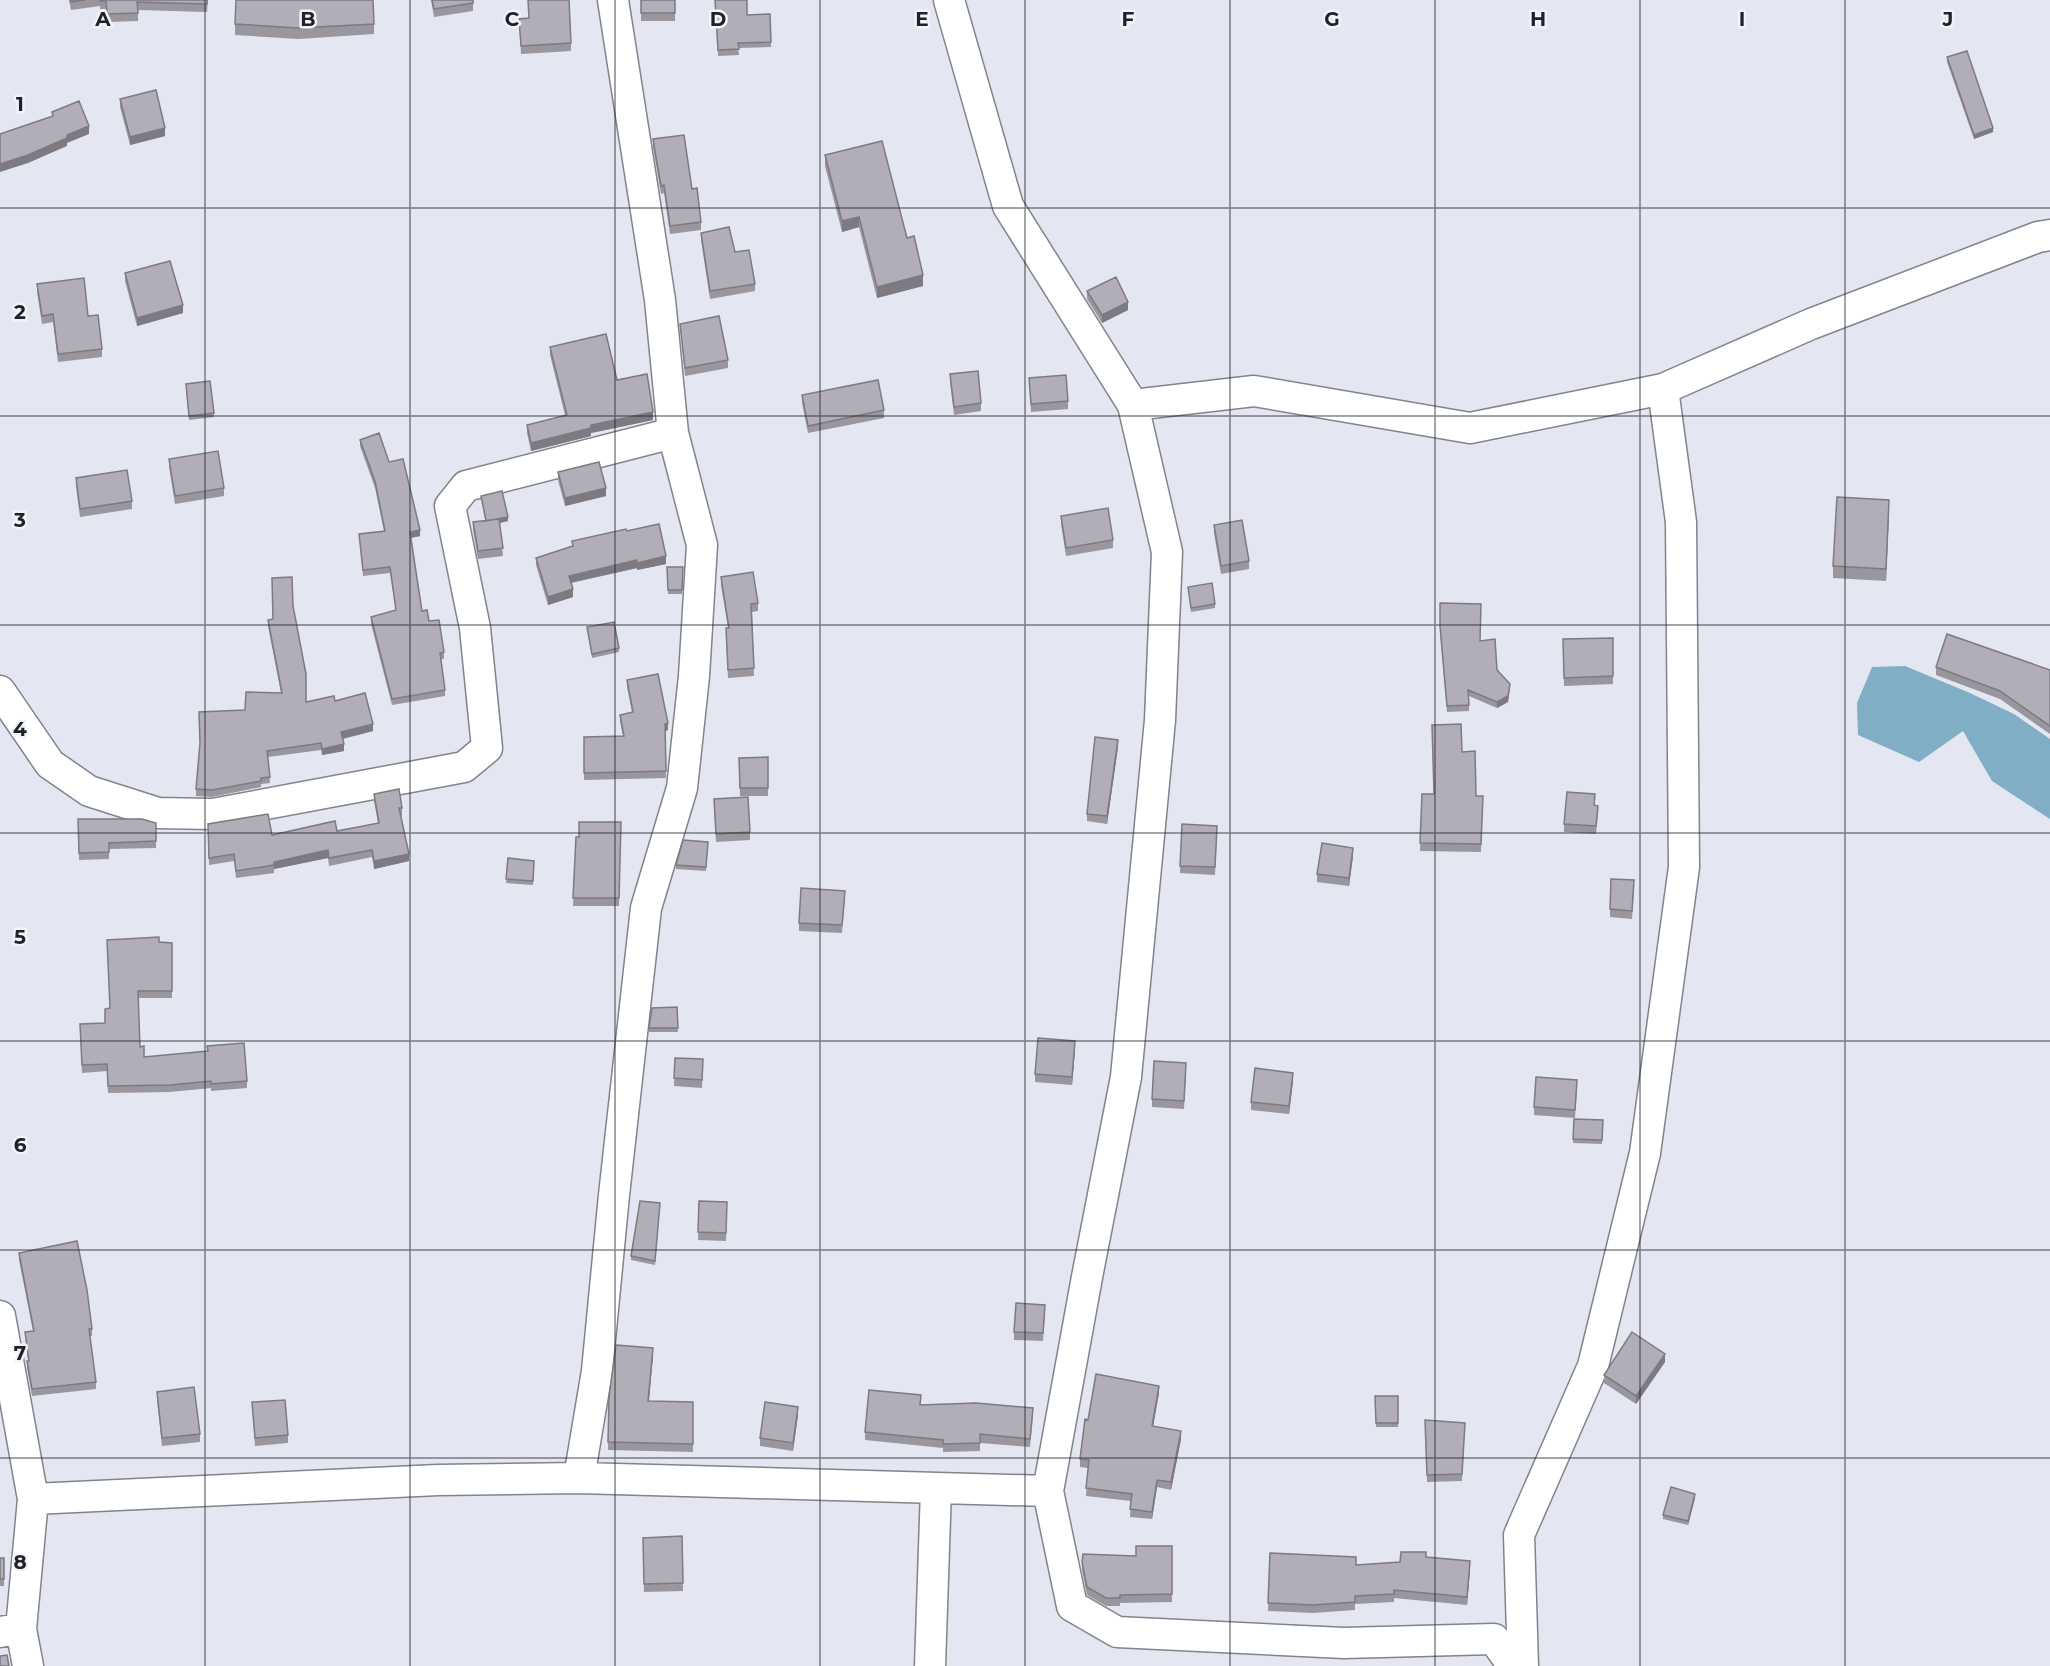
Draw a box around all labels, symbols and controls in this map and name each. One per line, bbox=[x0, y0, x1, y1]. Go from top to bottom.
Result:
text: A bbox=[94, 7, 111, 31]
text: B bbox=[300, 7, 316, 31]
text: C bbox=[505, 7, 520, 31]
text: D bbox=[710, 7, 726, 31]
text: E bbox=[915, 7, 929, 31]
text: F bbox=[1122, 7, 1135, 31]
text: G bbox=[1324, 7, 1340, 31]
text: H bbox=[1530, 7, 1546, 31]
text: I bbox=[1739, 7, 1745, 31]
text: J bbox=[1942, 7, 1953, 31]
text: 1 bbox=[16, 92, 24, 116]
text: 2 bbox=[14, 300, 26, 324]
text: 3 bbox=[13, 508, 26, 532]
text: 4 bbox=[13, 717, 27, 741]
text: 5 bbox=[14, 925, 26, 949]
text: 6 bbox=[14, 1133, 27, 1157]
text: 7 bbox=[14, 1341, 26, 1365]
text: 8 bbox=[13, 1550, 27, 1574]

